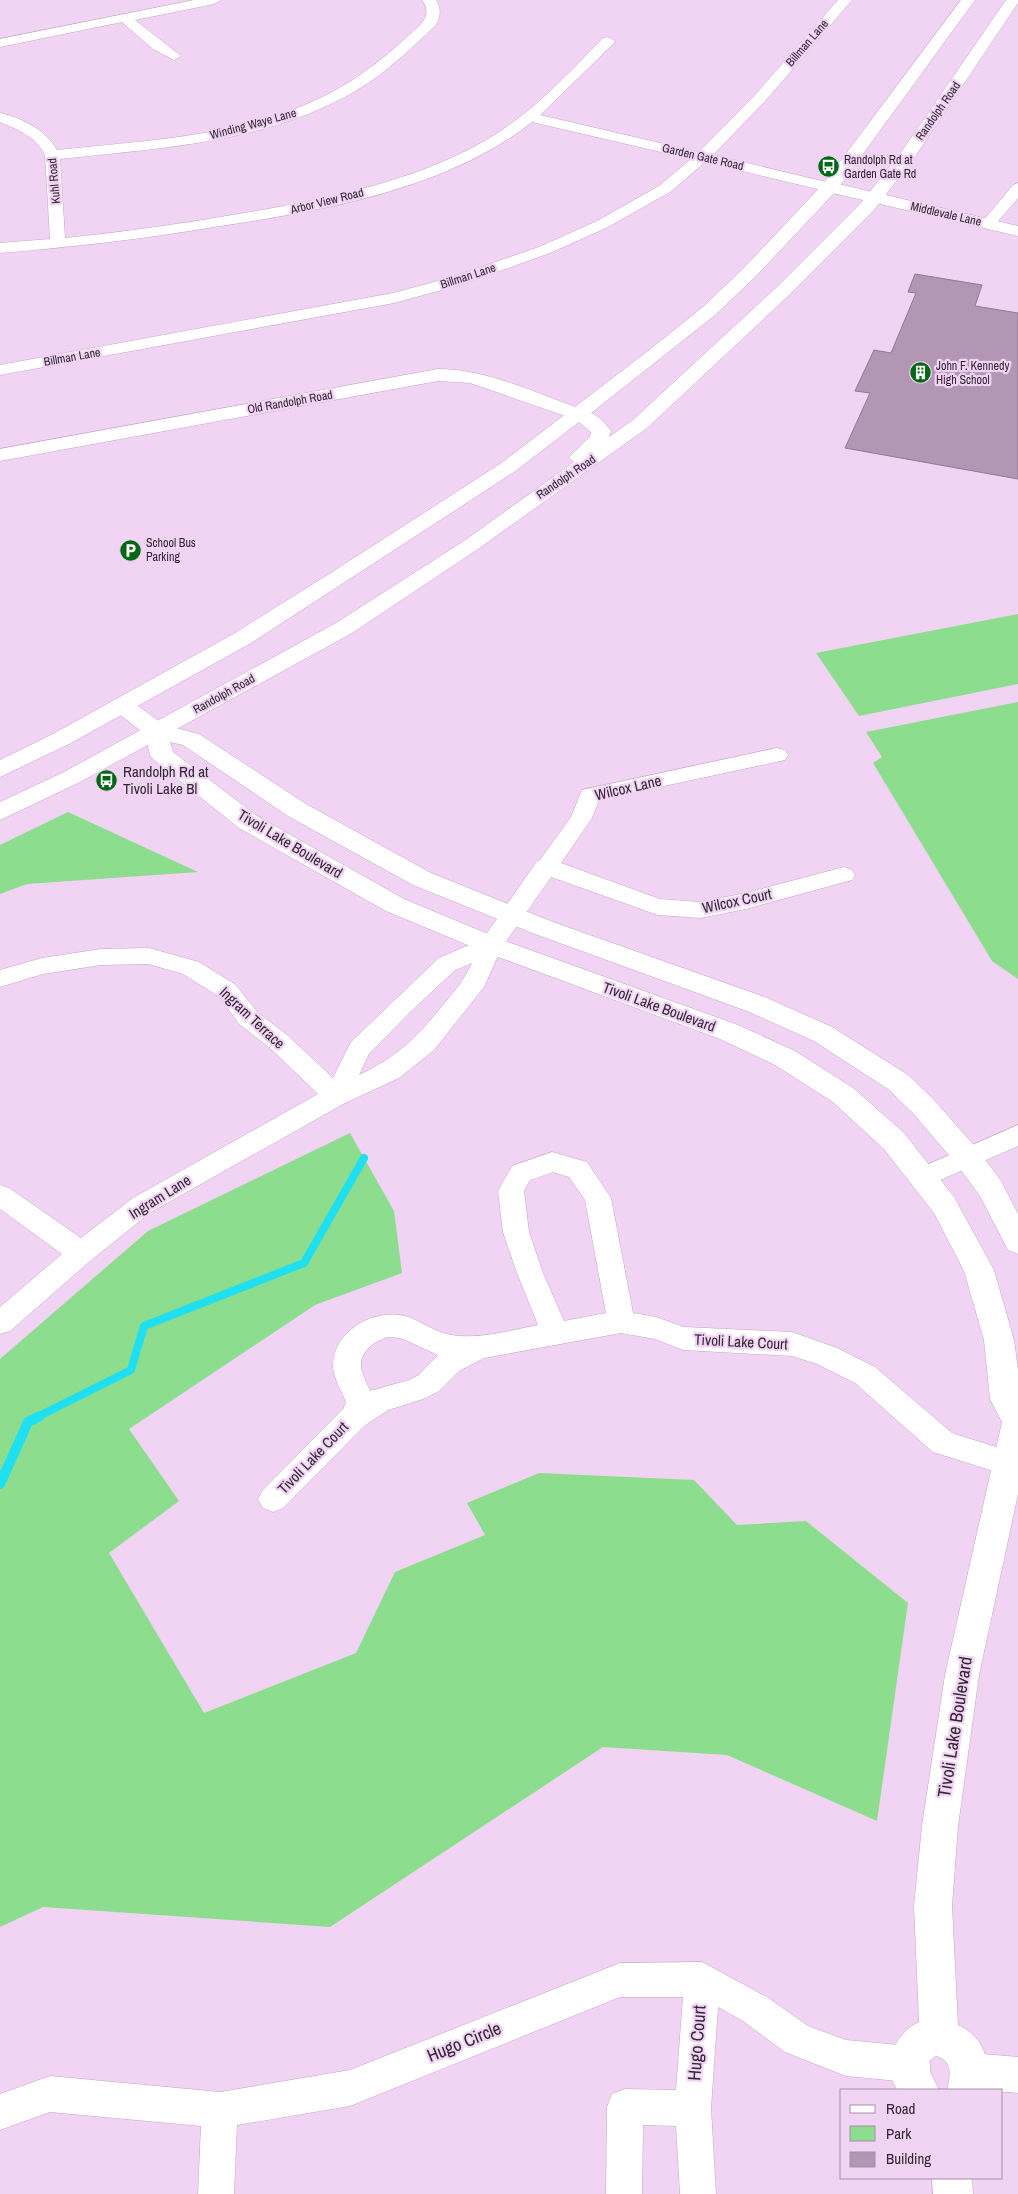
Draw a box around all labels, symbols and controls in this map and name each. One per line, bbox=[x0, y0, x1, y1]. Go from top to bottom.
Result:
street label: Billman Lane bbox=[782, 16, 832, 70]
street label: Randolph Road bbox=[912, 78, 964, 144]
street label: Winding Waye Lane bbox=[208, 105, 298, 143]
street label: Garden Gate Road bbox=[661, 140, 745, 174]
place label: Randolph Rd at Garden Gate Rd bbox=[844, 152, 916, 182]
bus stop icon: Randolph Rd at Garden Gate Rd bbox=[816, 155, 840, 179]
street label: Kuhl Road bbox=[44, 157, 64, 205]
street label: Arbor View Road bbox=[288, 184, 365, 218]
street label: Middlevale Lane bbox=[909, 198, 983, 230]
street label: Billman Lane bbox=[438, 260, 498, 292]
street label: Billman Lane bbox=[42, 344, 102, 370]
place label: John F. Kennedy High School bbox=[936, 358, 1009, 388]
building icon: John F. Kennedy High School bbox=[908, 361, 932, 385]
street label: Old Randolph Road bbox=[246, 387, 334, 417]
street label: Randolph Road bbox=[533, 451, 599, 503]
place label: School Bus Parking bbox=[146, 535, 196, 565]
parking icon: School Bus Parking bbox=[118, 538, 142, 562]
street label: Randolph Road bbox=[190, 670, 258, 718]
place label: Randolph Rd at Tivoli Lake Bl bbox=[123, 761, 209, 799]
bus stop icon: Randolph Rd at Tivoli Lake Bl bbox=[95, 769, 119, 793]
street label: Wilcox Lane bbox=[593, 770, 663, 805]
street label: Tivoli Lake Boulevard bbox=[234, 804, 347, 883]
street label: Wilcox Court bbox=[700, 883, 774, 918]
street label: Tivoli Lake Boulevard bbox=[600, 976, 719, 1037]
street label: Ingram Terrace bbox=[215, 982, 290, 1054]
street label: Ingram Lane bbox=[125, 1169, 195, 1224]
street label: Tivoli Lake Court bbox=[694, 1329, 789, 1354]
street label: Tivoli Lake Court bbox=[273, 1416, 353, 1499]
street label: Tivoli Lake Boulevard bbox=[931, 1655, 978, 1799]
street label: Hugo Court bbox=[681, 2004, 712, 2081]
street label: Hugo Circle bbox=[423, 2015, 505, 2068]
legend bbox=[840, 2089, 1003, 2179]
text: Road bbox=[886, 2098, 915, 2119]
text: Park bbox=[886, 2123, 912, 2144]
text: Building bbox=[886, 2148, 931, 2169]

